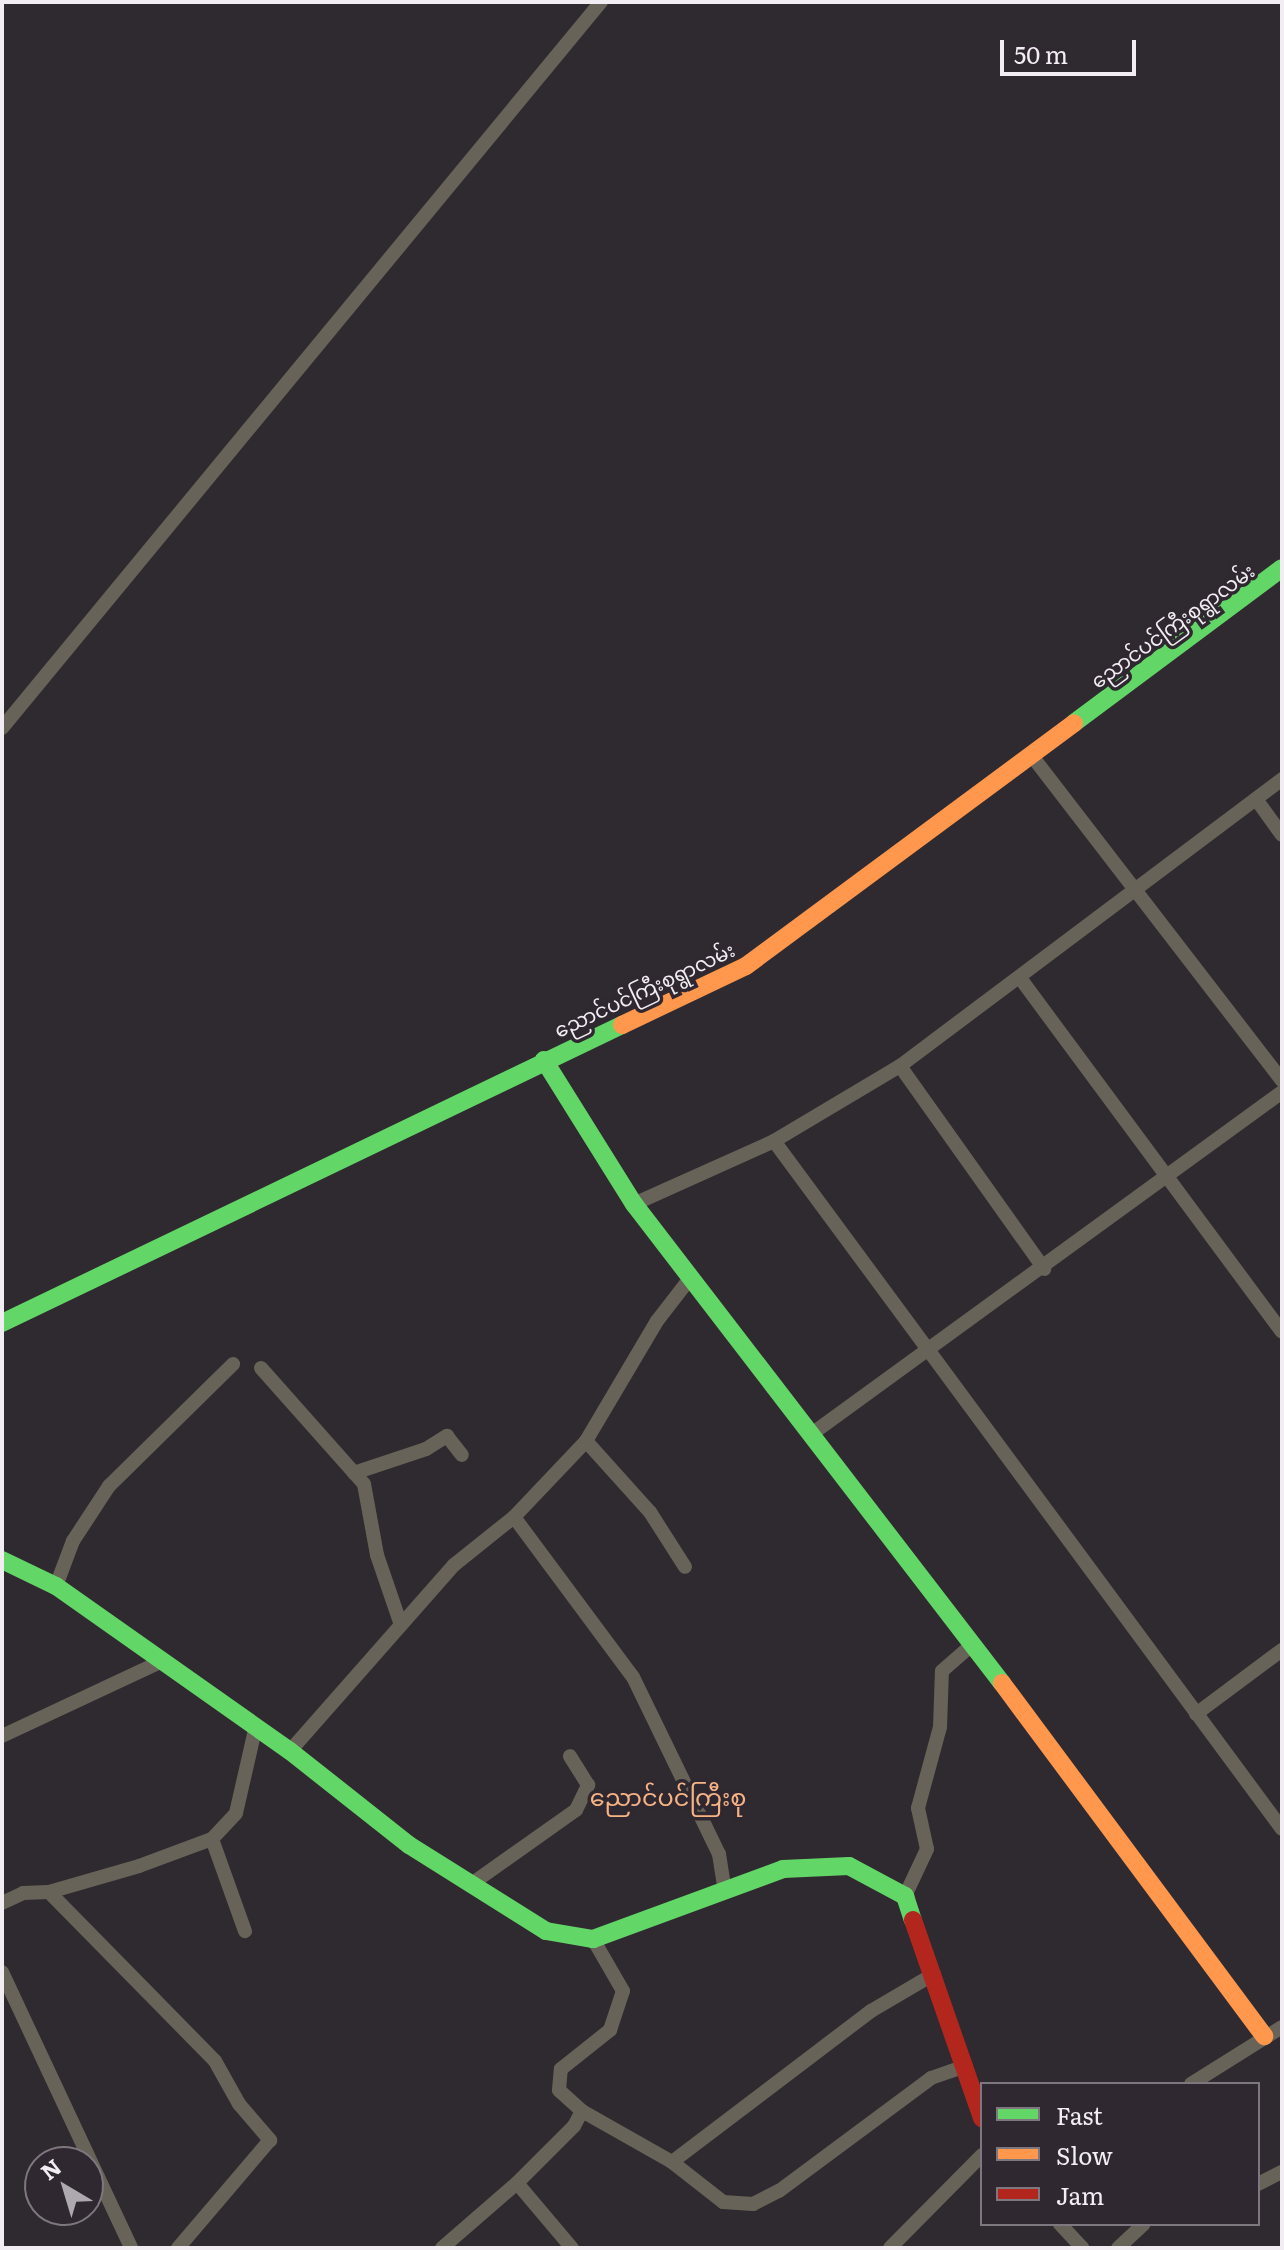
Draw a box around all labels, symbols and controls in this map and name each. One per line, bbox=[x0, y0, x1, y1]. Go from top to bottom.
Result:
scale bar bbox=[1004, 24, 1140, 74]
text: 50 m bbox=[1014, 36, 1068, 71]
street label: ညောင်ပင်ကြီးစုရွာလမ်း bbox=[1085, 558, 1259, 692]
street label: ညောင်ပင်ကြီးစုရွာလမ်း bbox=[550, 937, 738, 1041]
district label: ညောင်ပင်ကြီးစု bbox=[590, 1782, 746, 1810]
legend bbox=[980, 2082, 1260, 2226]
text: Fast bbox=[1056, 2097, 1103, 2132]
text: Slow bbox=[1056, 2137, 1113, 2172]
north arrow bbox=[24, 2146, 104, 2226]
text: N bbox=[33, 2150, 68, 2187]
text: Jam bbox=[1056, 2177, 1104, 2212]

